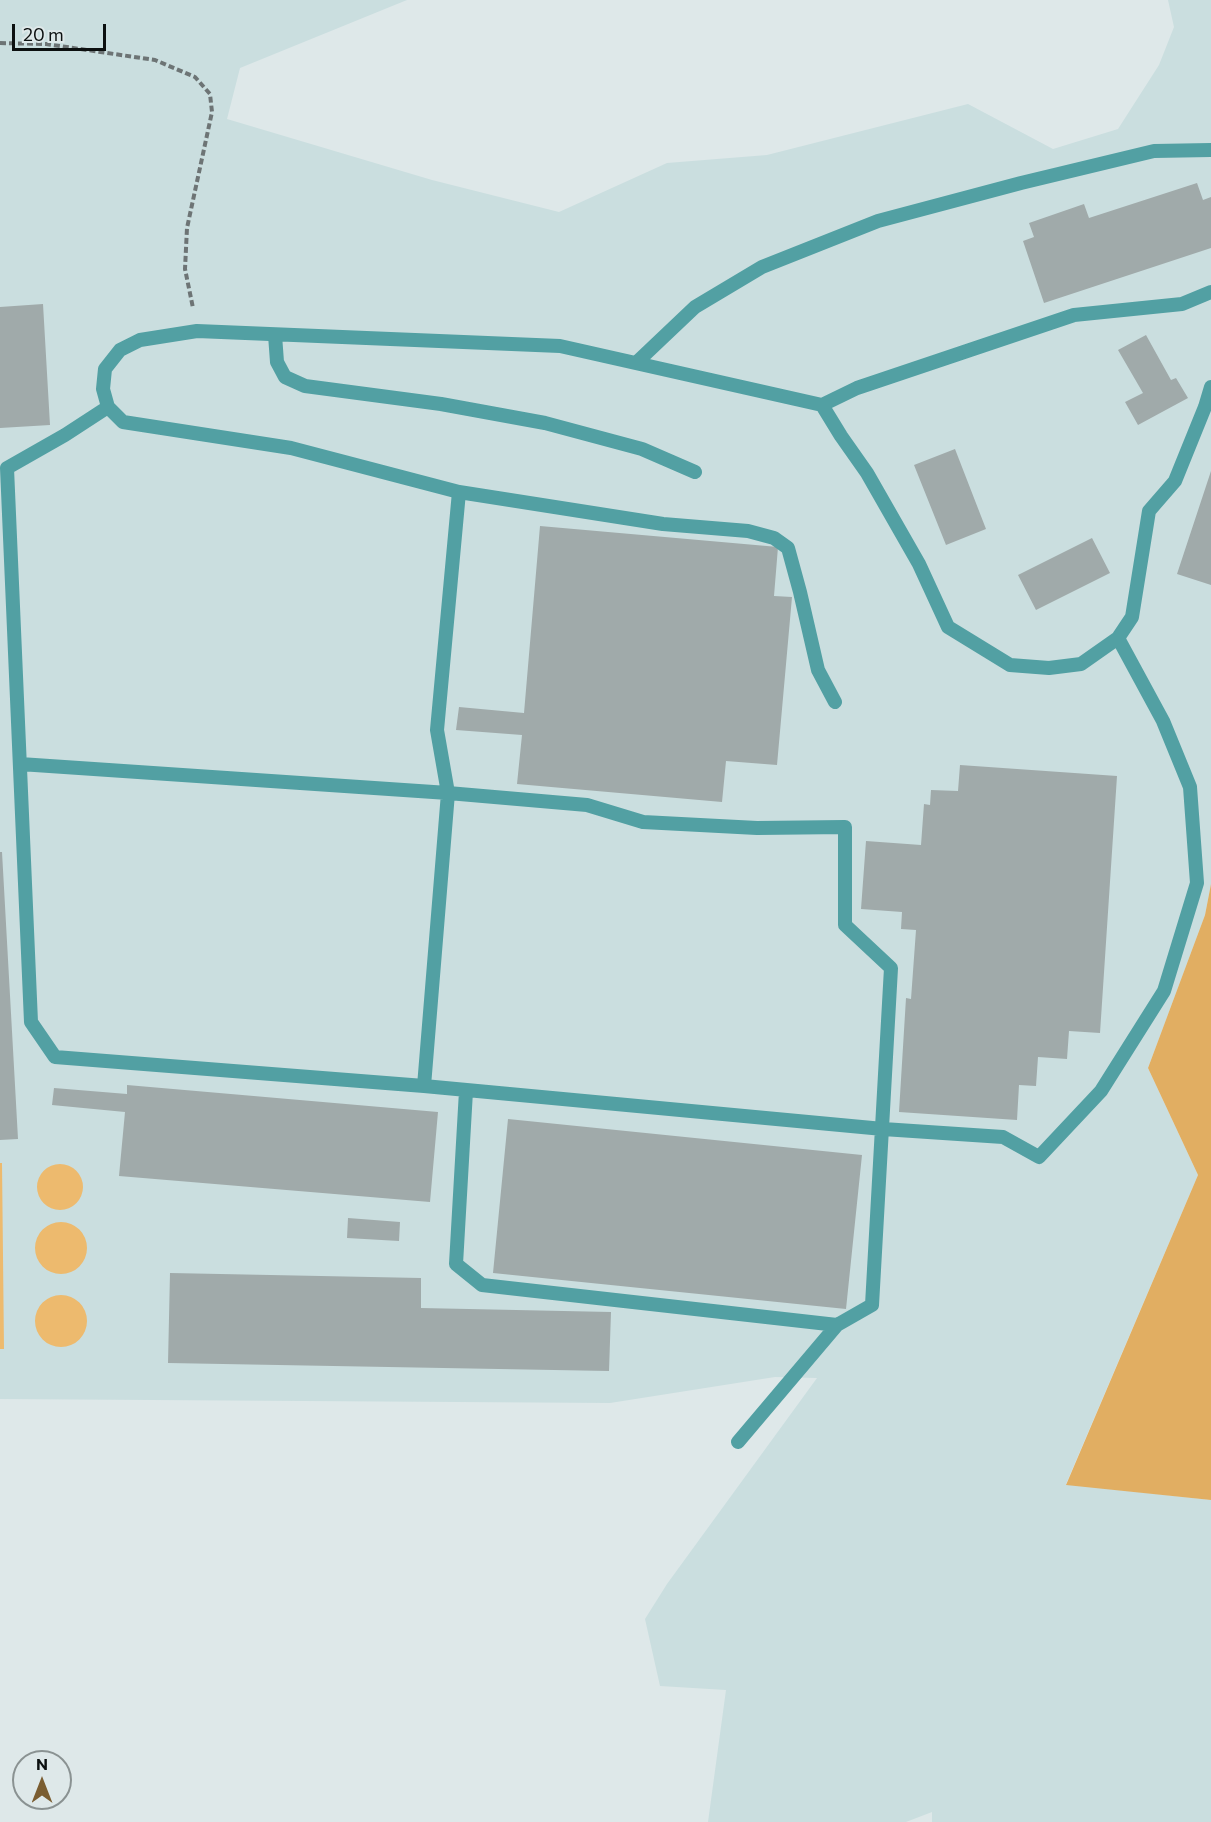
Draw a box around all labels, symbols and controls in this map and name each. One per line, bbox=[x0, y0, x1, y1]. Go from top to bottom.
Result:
scale bar bbox=[15, 12, 110, 50]
text: 20 m bbox=[23, 23, 64, 45]
north arrow bbox=[12, 1750, 72, 1810]
text: N bbox=[36, 1754, 48, 1773]

